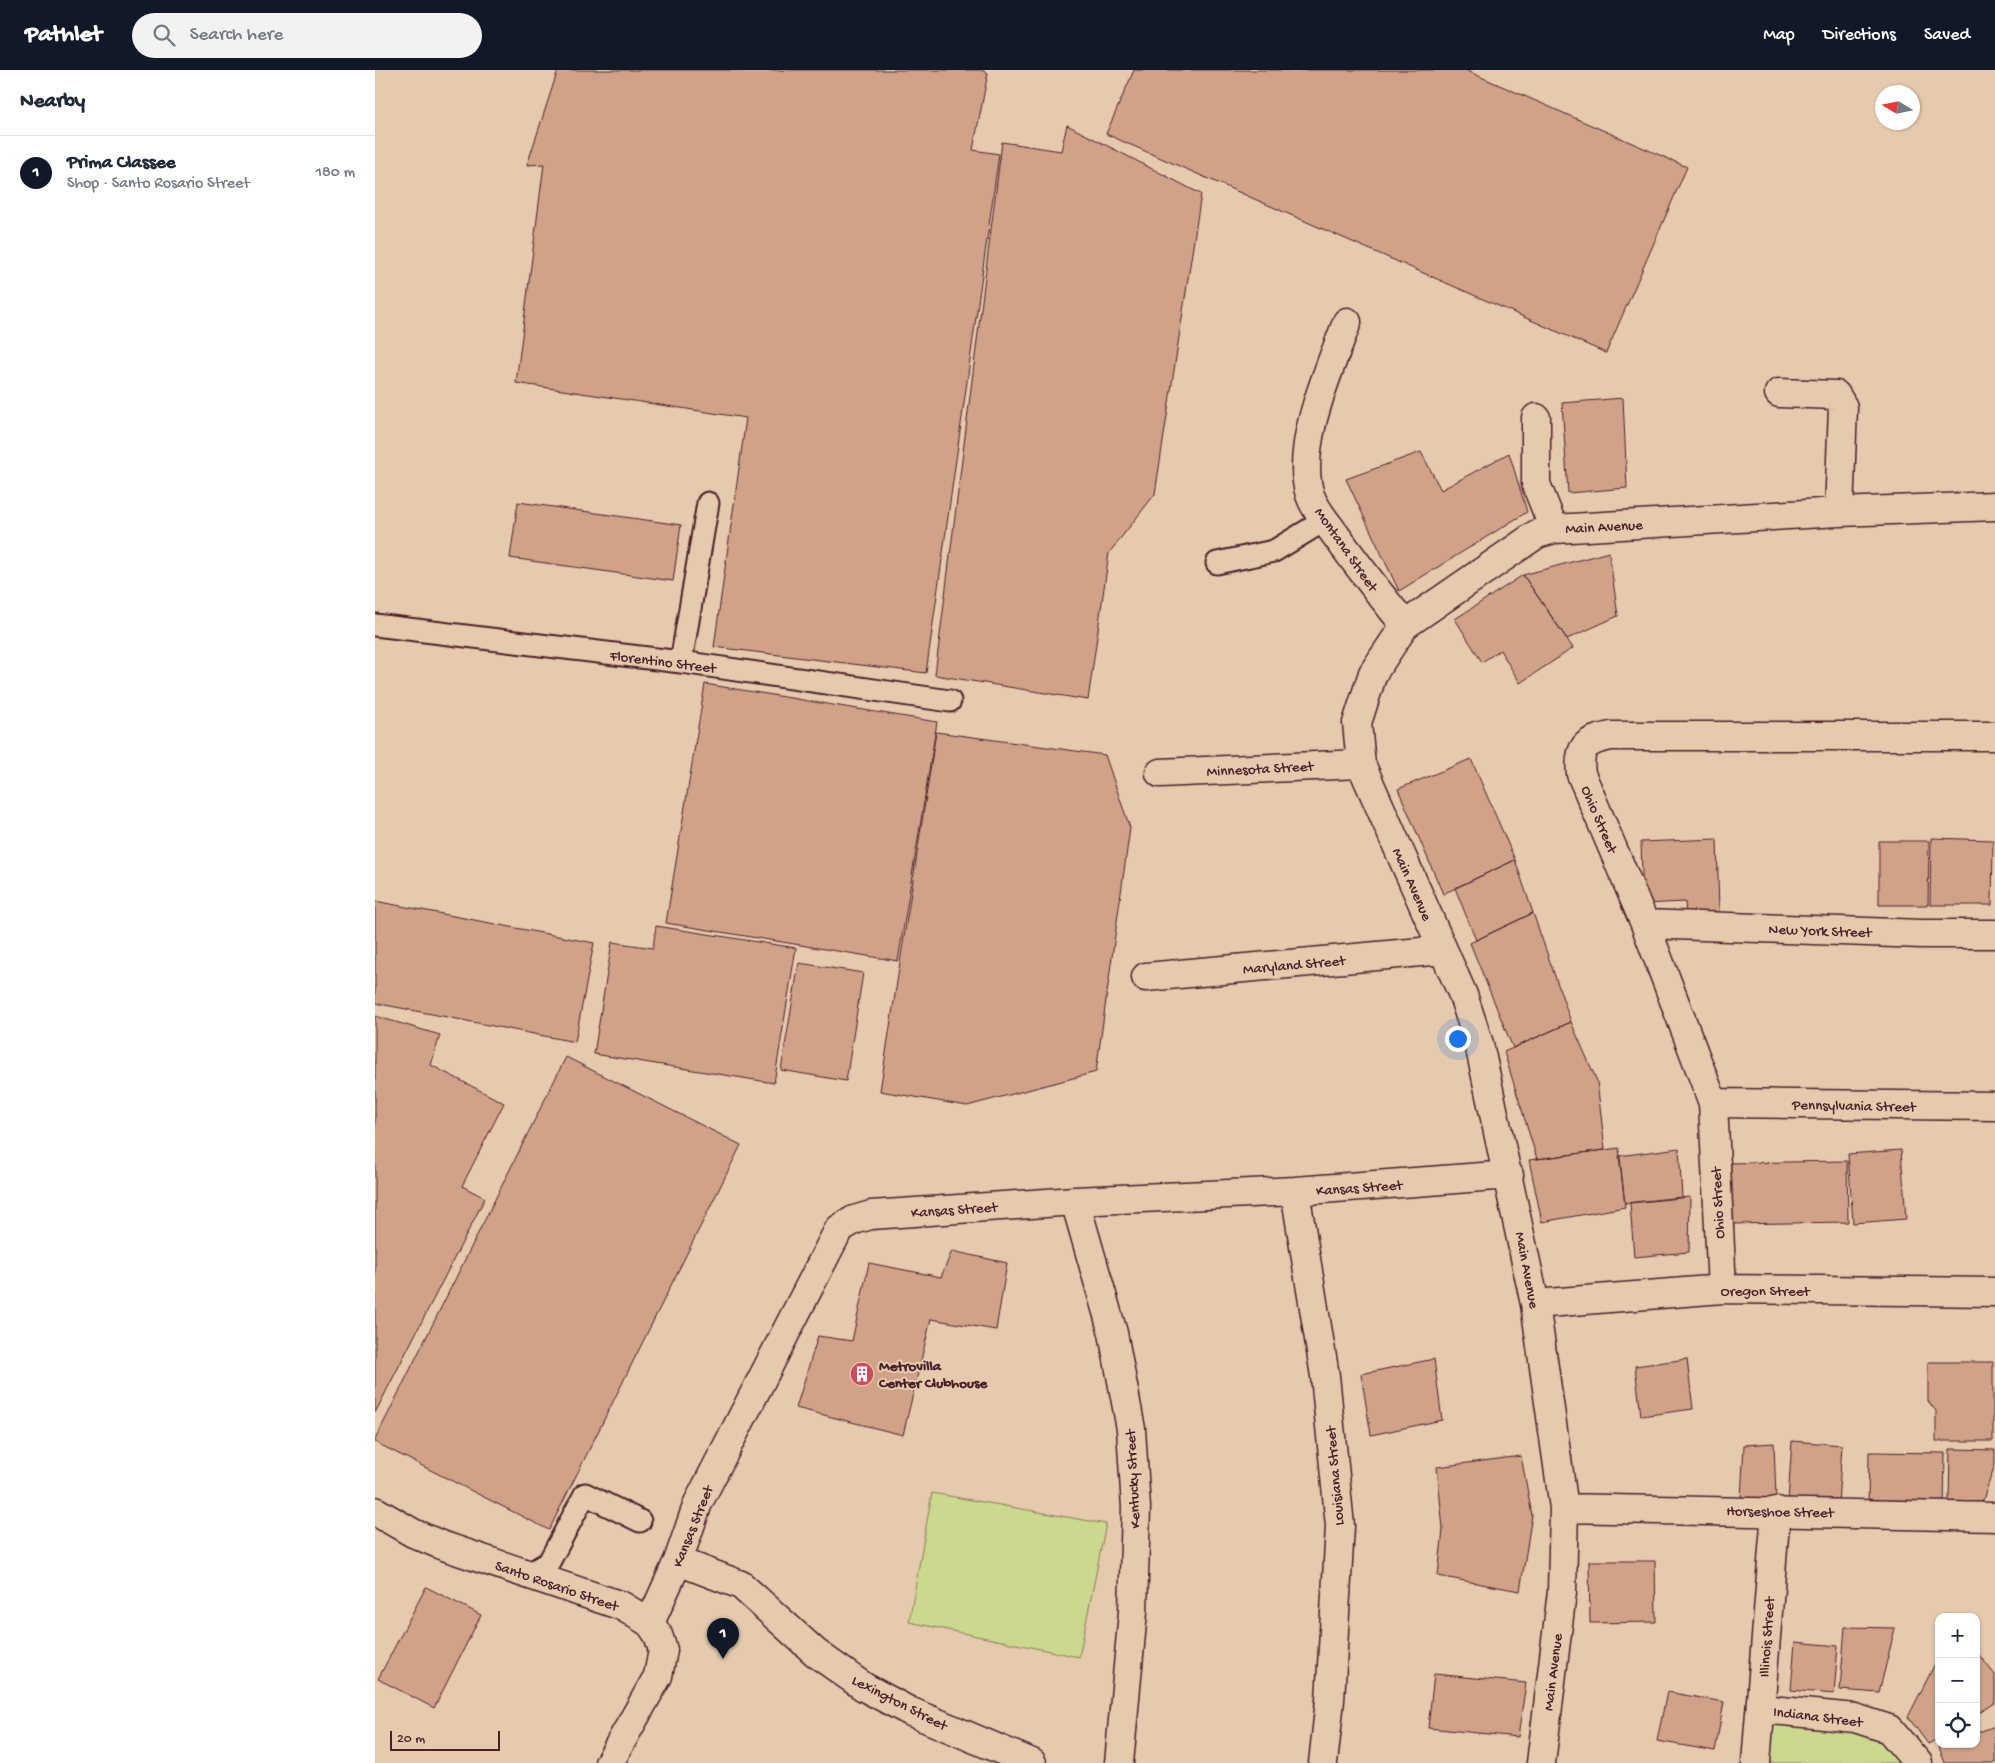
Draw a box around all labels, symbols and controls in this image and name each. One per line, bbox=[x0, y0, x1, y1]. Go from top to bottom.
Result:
search box bbox=[132, 13, 482, 58]
text: Pathlet bbox=[25, 21, 102, 50]
icon: search bbox=[150, 21, 178, 49]
text: Search here bbox=[190, 24, 283, 47]
text: Map bbox=[1763, 25, 1795, 46]
text: Directions bbox=[1823, 25, 1896, 46]
text: Saved bbox=[1924, 25, 1970, 46]
north arrow bbox=[1875, 85, 1920, 130]
text: Nearby bbox=[20, 90, 85, 115]
text: Prima Classee bbox=[67, 152, 176, 175]
text: 1 bbox=[33, 164, 39, 183]
text: 180 m bbox=[316, 164, 355, 183]
text: Shop · Santo Rosario Street bbox=[67, 175, 250, 194]
street label: Montana Street bbox=[1310, 505, 1382, 597]
street label: Main Avenue bbox=[1565, 517, 1644, 539]
street label: Florentino Street bbox=[608, 647, 719, 679]
street label: Minnesota Street bbox=[1206, 758, 1316, 782]
street label: Ohio Street bbox=[1576, 783, 1621, 858]
street label: Main Avenue bbox=[1387, 846, 1435, 924]
street label: New York Street bbox=[1768, 921, 1874, 943]
street label: Maryland Street bbox=[1242, 952, 1348, 979]
your location bbox=[1445, 1026, 1471, 1052]
street label: Pennsylvania Street bbox=[1791, 1097, 1918, 1117]
street label: Ohio Street bbox=[1708, 1165, 1730, 1239]
street label: Kansas Street bbox=[1315, 1177, 1405, 1201]
street label: Kansas Street bbox=[910, 1199, 1000, 1223]
street label: Main Avenue bbox=[1510, 1230, 1542, 1311]
street label: Oregon Street bbox=[1720, 1283, 1811, 1301]
place label: Metrovilla Center Clubhouse bbox=[878, 1358, 989, 1393]
building icon: Metrovilla Center Clubhouse bbox=[849, 1361, 875, 1387]
street label: Louisiana Street bbox=[1323, 1424, 1349, 1526]
street label: Kentucky Street bbox=[1122, 1427, 1146, 1529]
street label: Kansas Street bbox=[669, 1481, 719, 1570]
street label: Horseshoe Street bbox=[1726, 1503, 1836, 1523]
street label: Santo Rosario Street bbox=[492, 1557, 622, 1617]
street label: Illinois Street bbox=[1756, 1594, 1780, 1678]
map controls bbox=[1935, 1613, 1980, 1748]
button: + bbox=[1935, 1613, 1980, 1658]
pin: 1 bbox=[707, 1618, 739, 1659]
street label: Main Avenue bbox=[1540, 1632, 1568, 1712]
button: − bbox=[1935, 1658, 1980, 1703]
street label: Lexington Street bbox=[848, 1672, 951, 1736]
button: locate bbox=[1935, 1703, 1980, 1748]
street label: Indiana Street bbox=[1772, 1704, 1865, 1733]
scale bar bbox=[390, 1728, 500, 1751]
text: 20 m bbox=[397, 1731, 425, 1748]

